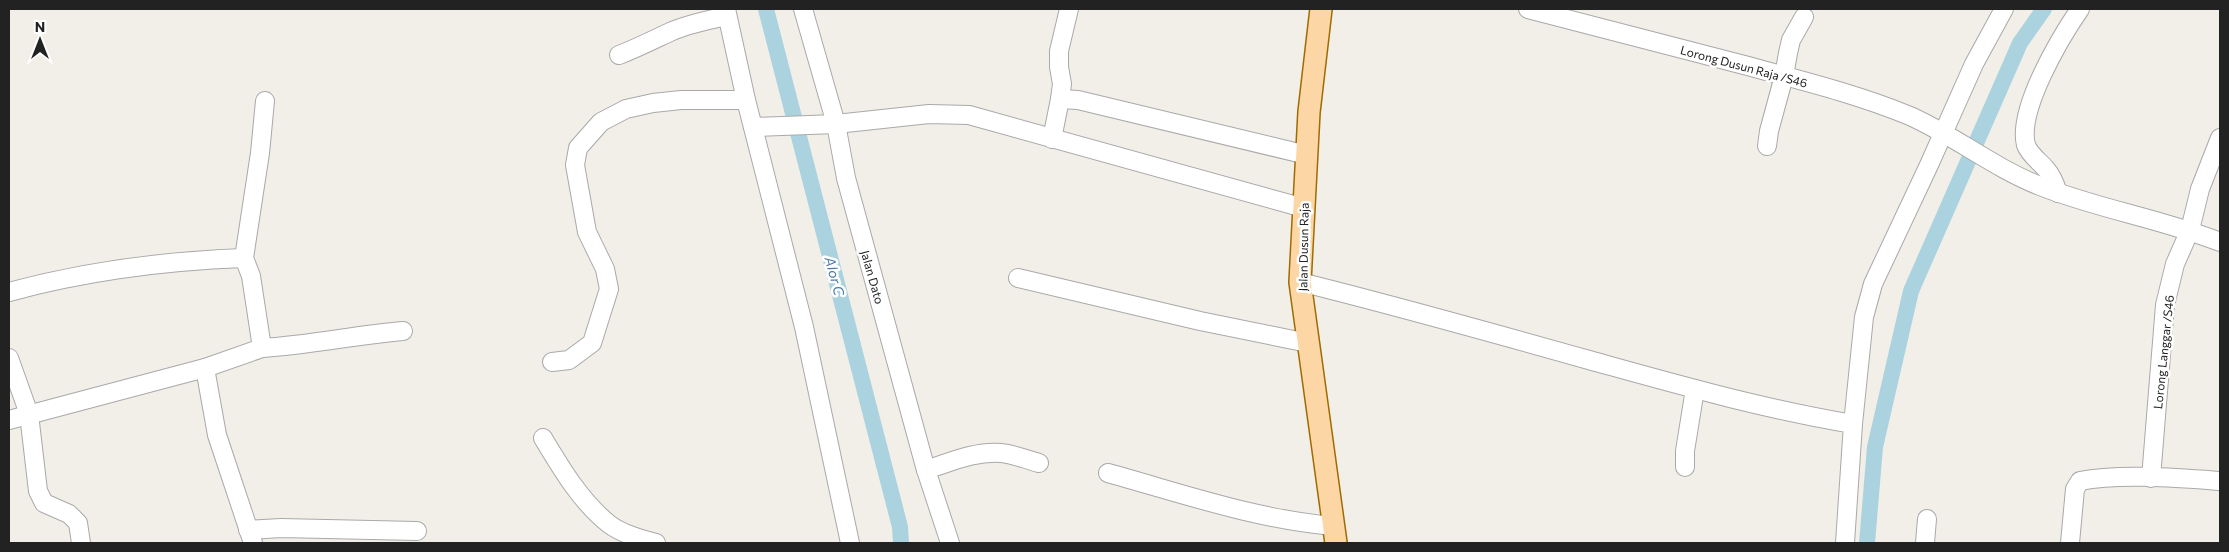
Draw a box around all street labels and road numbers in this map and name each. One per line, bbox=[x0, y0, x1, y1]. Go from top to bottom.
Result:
street label: Lorong Dusun Raja /S46 bbox=[1679, 42, 1809, 90]
street label: Jalan Dusun Raja bbox=[1295, 203, 1312, 292]
street label: Jalan Dato bbox=[858, 248, 887, 306]
street label: Lorong Langgar /S46 bbox=[2150, 294, 2176, 410]

